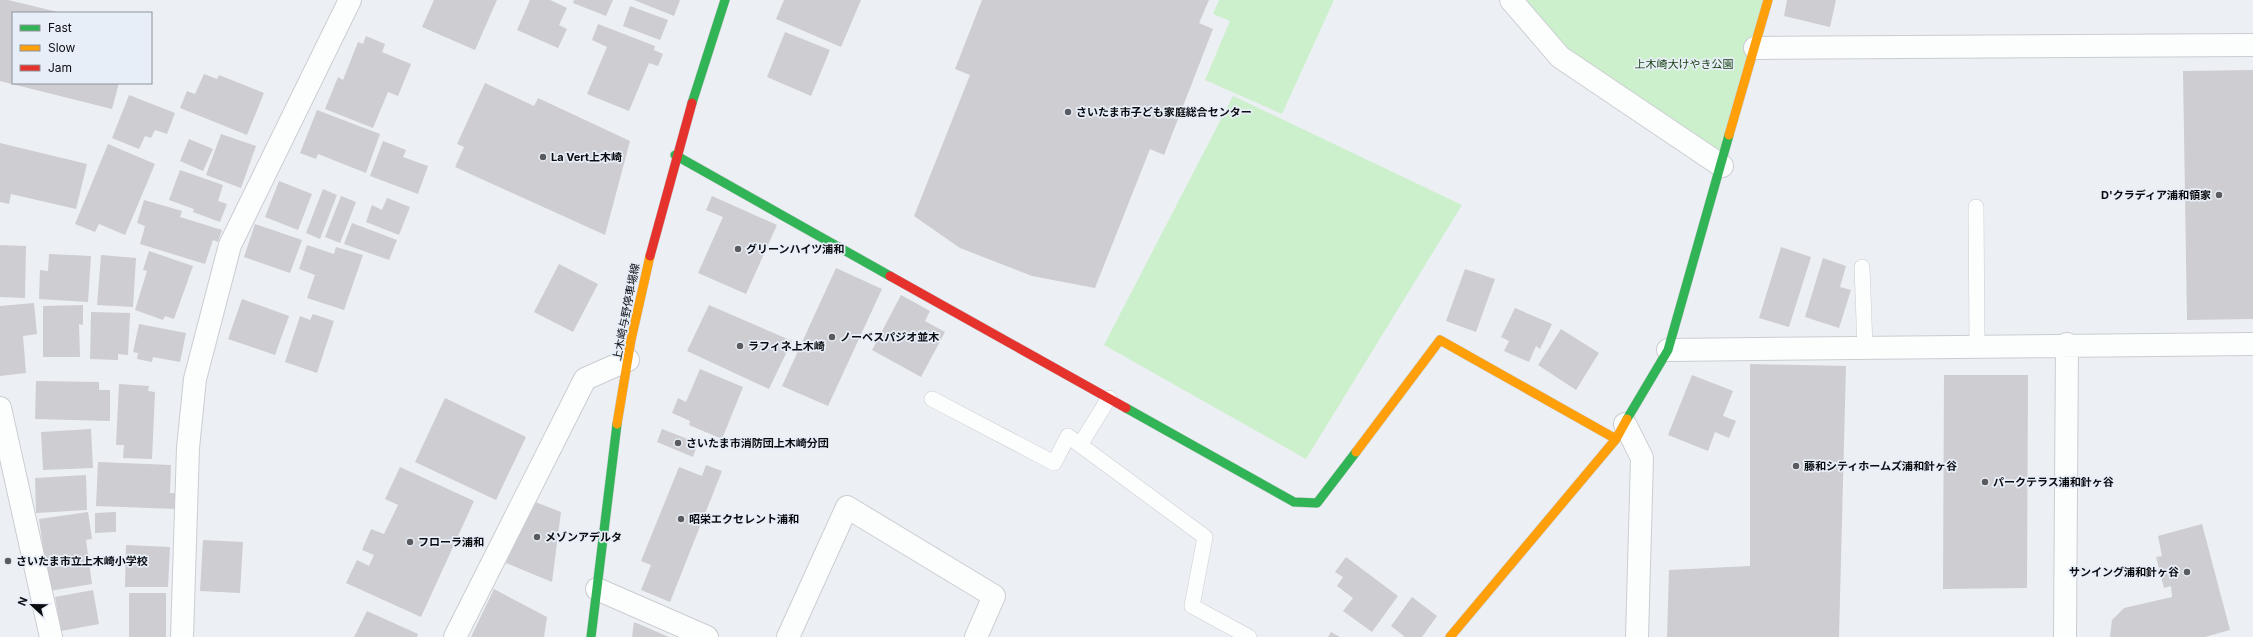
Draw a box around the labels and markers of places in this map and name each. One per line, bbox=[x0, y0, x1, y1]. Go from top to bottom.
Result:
place label: さいたま市子ども家庭総合センター bbox=[1076, 105, 1252, 119]
marker: さいたま市子ども家庭総合センター bbox=[1063, 107, 1073, 117]
place label: La Vert上木崎 bbox=[551, 150, 622, 164]
marker: La Vert上木崎 bbox=[538, 152, 548, 162]
place label: D'クラディア浦和領家 bbox=[2101, 188, 2211, 202]
marker: D'クラディア浦和領家 bbox=[2214, 190, 2224, 200]
place label: グリーンハイツ浦和 bbox=[746, 242, 844, 256]
marker: グリーンハイツ浦和 bbox=[733, 244, 743, 254]
place label: ノーベスパジオ並木 bbox=[840, 330, 939, 344]
marker: ノーベスパジオ並木 bbox=[827, 332, 837, 342]
place label: ラフィネ上木崎 bbox=[748, 339, 825, 353]
marker: ラフィネ上木崎 bbox=[735, 341, 745, 351]
place label: さいたま市消防団上木崎分団 bbox=[686, 436, 829, 450]
marker: さいたま市消防団上木崎分団 bbox=[673, 438, 683, 448]
place label: 藤和シティホームズ浦和針ヶ谷 bbox=[1804, 459, 1957, 473]
marker: 藤和シティホームズ浦和針ヶ谷 bbox=[1791, 461, 1801, 471]
place label: パークテラス浦和針ヶ谷 bbox=[1993, 475, 2114, 489]
marker: パークテラス浦和針ヶ谷 bbox=[1980, 477, 1990, 487]
place label: 昭栄エクセレント浦和 bbox=[689, 512, 799, 526]
marker: 昭栄エクセレント浦和 bbox=[676, 514, 686, 524]
place label: メゾンアデルタ bbox=[545, 530, 622, 544]
marker: メゾンアデルタ bbox=[532, 532, 542, 542]
place label: フローラ浦和 bbox=[418, 535, 484, 549]
marker: フローラ浦和 bbox=[405, 537, 415, 547]
place label: さいたま市立上木崎小学校 bbox=[16, 554, 148, 568]
marker: さいたま市立上木崎小学校 bbox=[3, 556, 13, 566]
place label: サンイング浦和針ヶ谷 bbox=[2069, 565, 2179, 579]
marker: サンイング浦和針ヶ谷 bbox=[2182, 567, 2192, 577]

